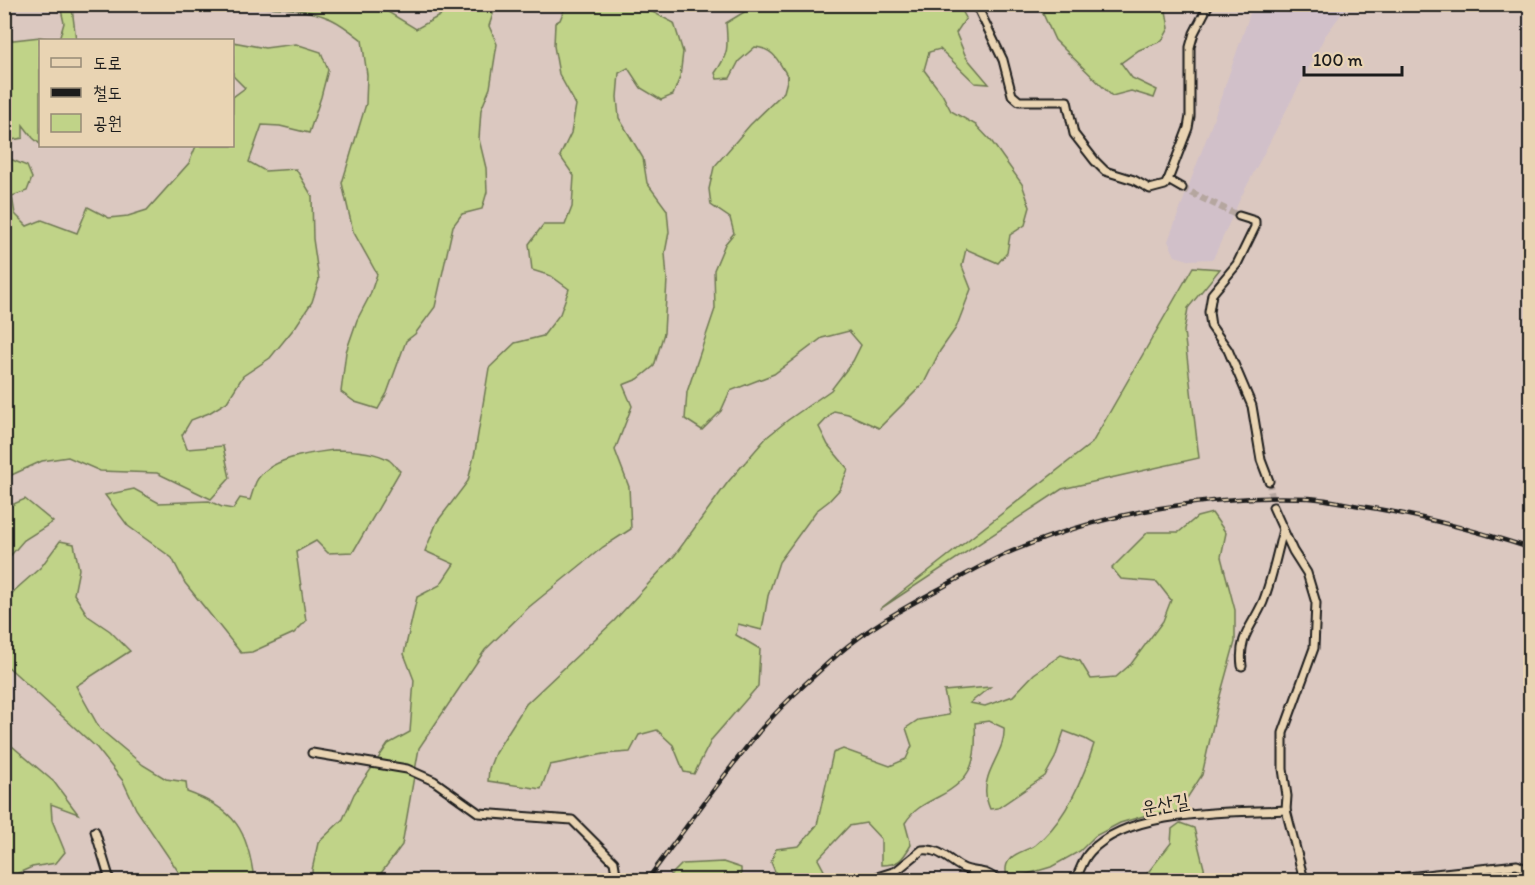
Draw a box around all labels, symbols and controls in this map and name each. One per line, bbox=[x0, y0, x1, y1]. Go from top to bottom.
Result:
legend bbox=[39, 39, 234, 147]
scale bar bbox=[1304, 39, 1402, 77]
text: 100 m bbox=[1313, 49, 1363, 71]
text: 도로 bbox=[93, 52, 122, 74]
text: 철도 bbox=[93, 82, 122, 104]
text: 공원 bbox=[93, 112, 122, 134]
street label: 운산길 bbox=[1139, 788, 1191, 820]

